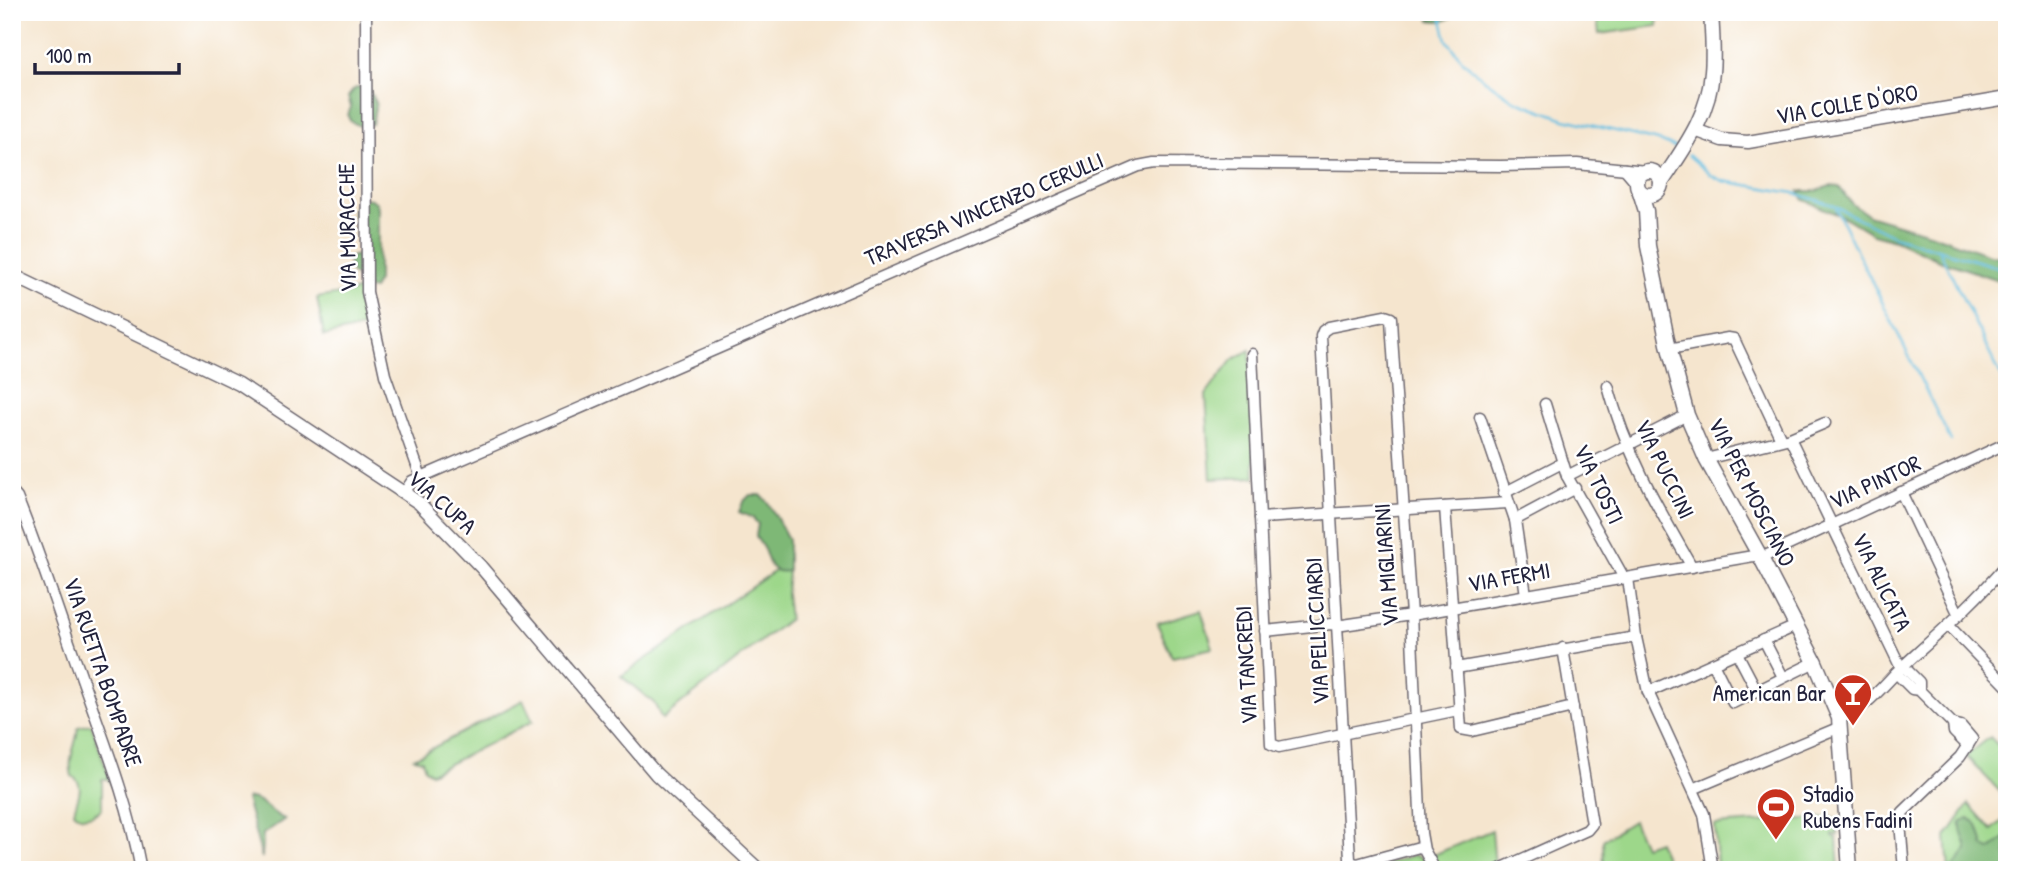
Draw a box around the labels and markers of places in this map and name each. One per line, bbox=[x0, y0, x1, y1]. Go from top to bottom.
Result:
bar icon: American Bar bbox=[1832, 672, 1874, 727]
place label: American Bar bbox=[1713, 677, 1826, 708]
place label: Stadio Rubens Fadini bbox=[1803, 778, 1913, 835]
sports icon: Stadio Rubens Fadini bbox=[1755, 786, 1797, 841]

